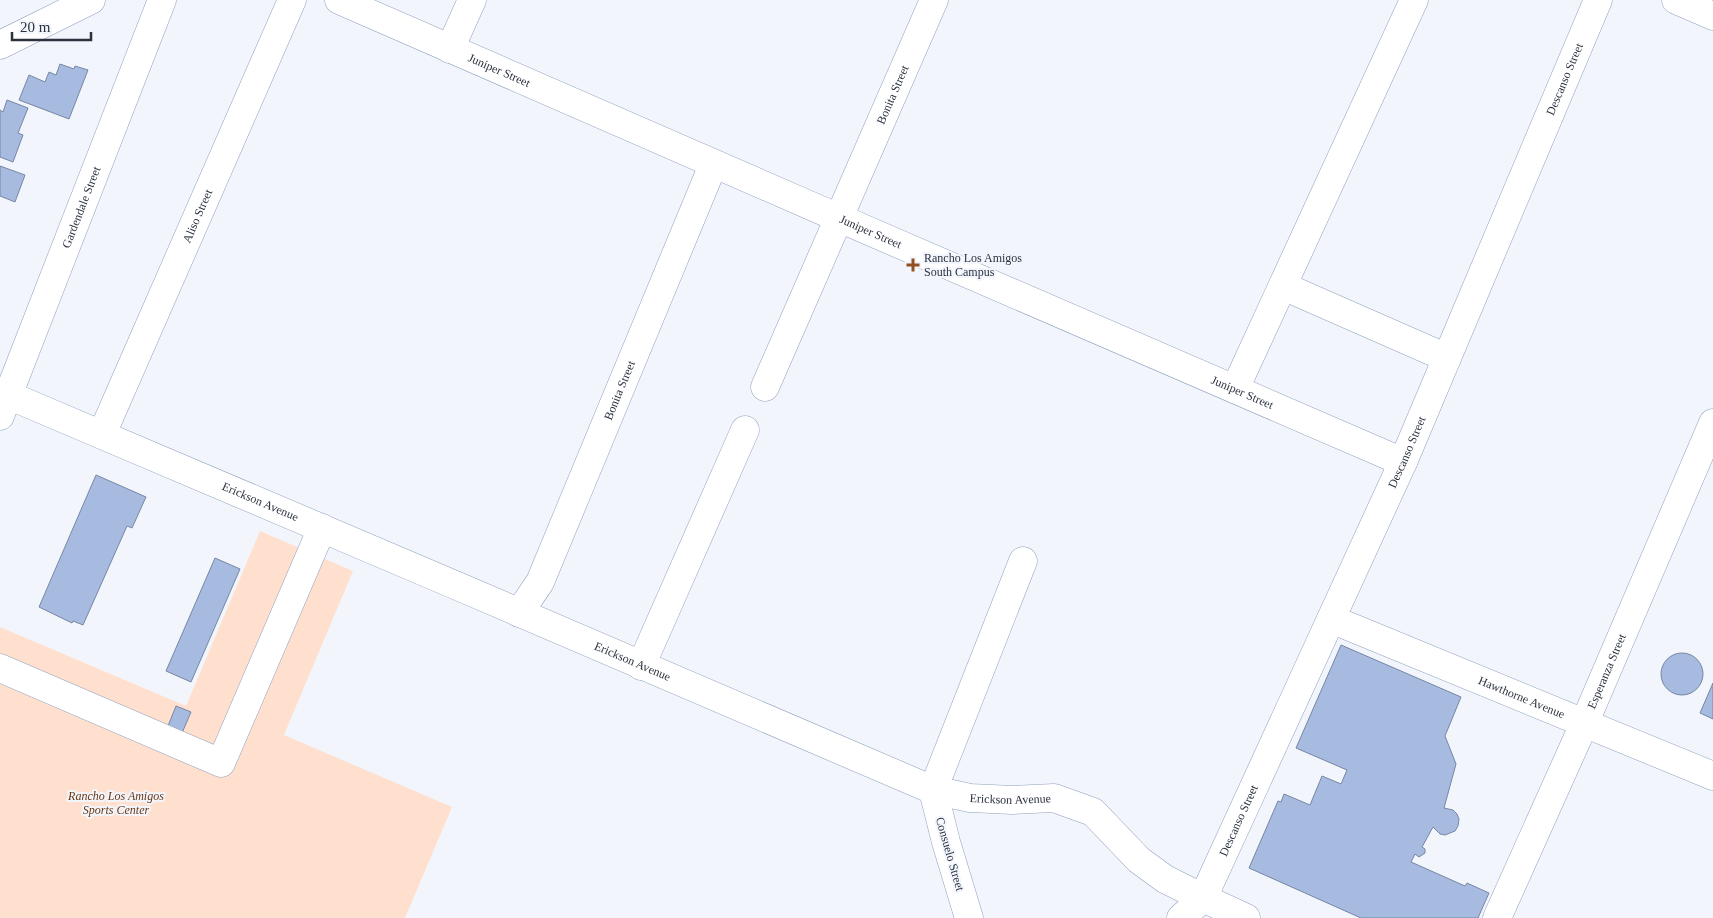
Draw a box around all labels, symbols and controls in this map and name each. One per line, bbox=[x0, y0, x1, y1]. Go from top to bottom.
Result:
scale bar bbox=[12, 10, 91, 42]
text: 20 m bbox=[20, 19, 51, 35]
street label: Descanso Street bbox=[1543, 40, 1586, 117]
street label: Juniper Street bbox=[466, 51, 533, 90]
street label: Bonita Street bbox=[874, 62, 912, 126]
street label: Gardendale Street bbox=[59, 164, 104, 250]
street label: Aliso Street bbox=[180, 186, 216, 245]
street label: Juniper Street bbox=[837, 212, 905, 252]
place label: Rancho Los Amigos South Campus bbox=[924, 251, 1022, 279]
marker: Rancho Los Amigos South Campus bbox=[906, 258, 920, 272]
street label: Bonita Street bbox=[601, 358, 638, 422]
street label: Juniper Street bbox=[1209, 373, 1276, 412]
street label: Descanso Street bbox=[1385, 413, 1429, 490]
street label: Erickson Avenue bbox=[220, 479, 301, 524]
street label: Esperanza Street bbox=[1584, 631, 1629, 711]
street label: Erickson Avenue bbox=[592, 639, 673, 684]
street label: Hawthorne Avenue bbox=[1476, 673, 1567, 721]
street label: Descanso Street bbox=[1216, 782, 1261, 858]
park label: Rancho Los Amigos Sports Center bbox=[67, 789, 164, 817]
street label: Erickson Avenue bbox=[969, 791, 1051, 807]
street label: Consuelo Street bbox=[933, 815, 967, 893]

